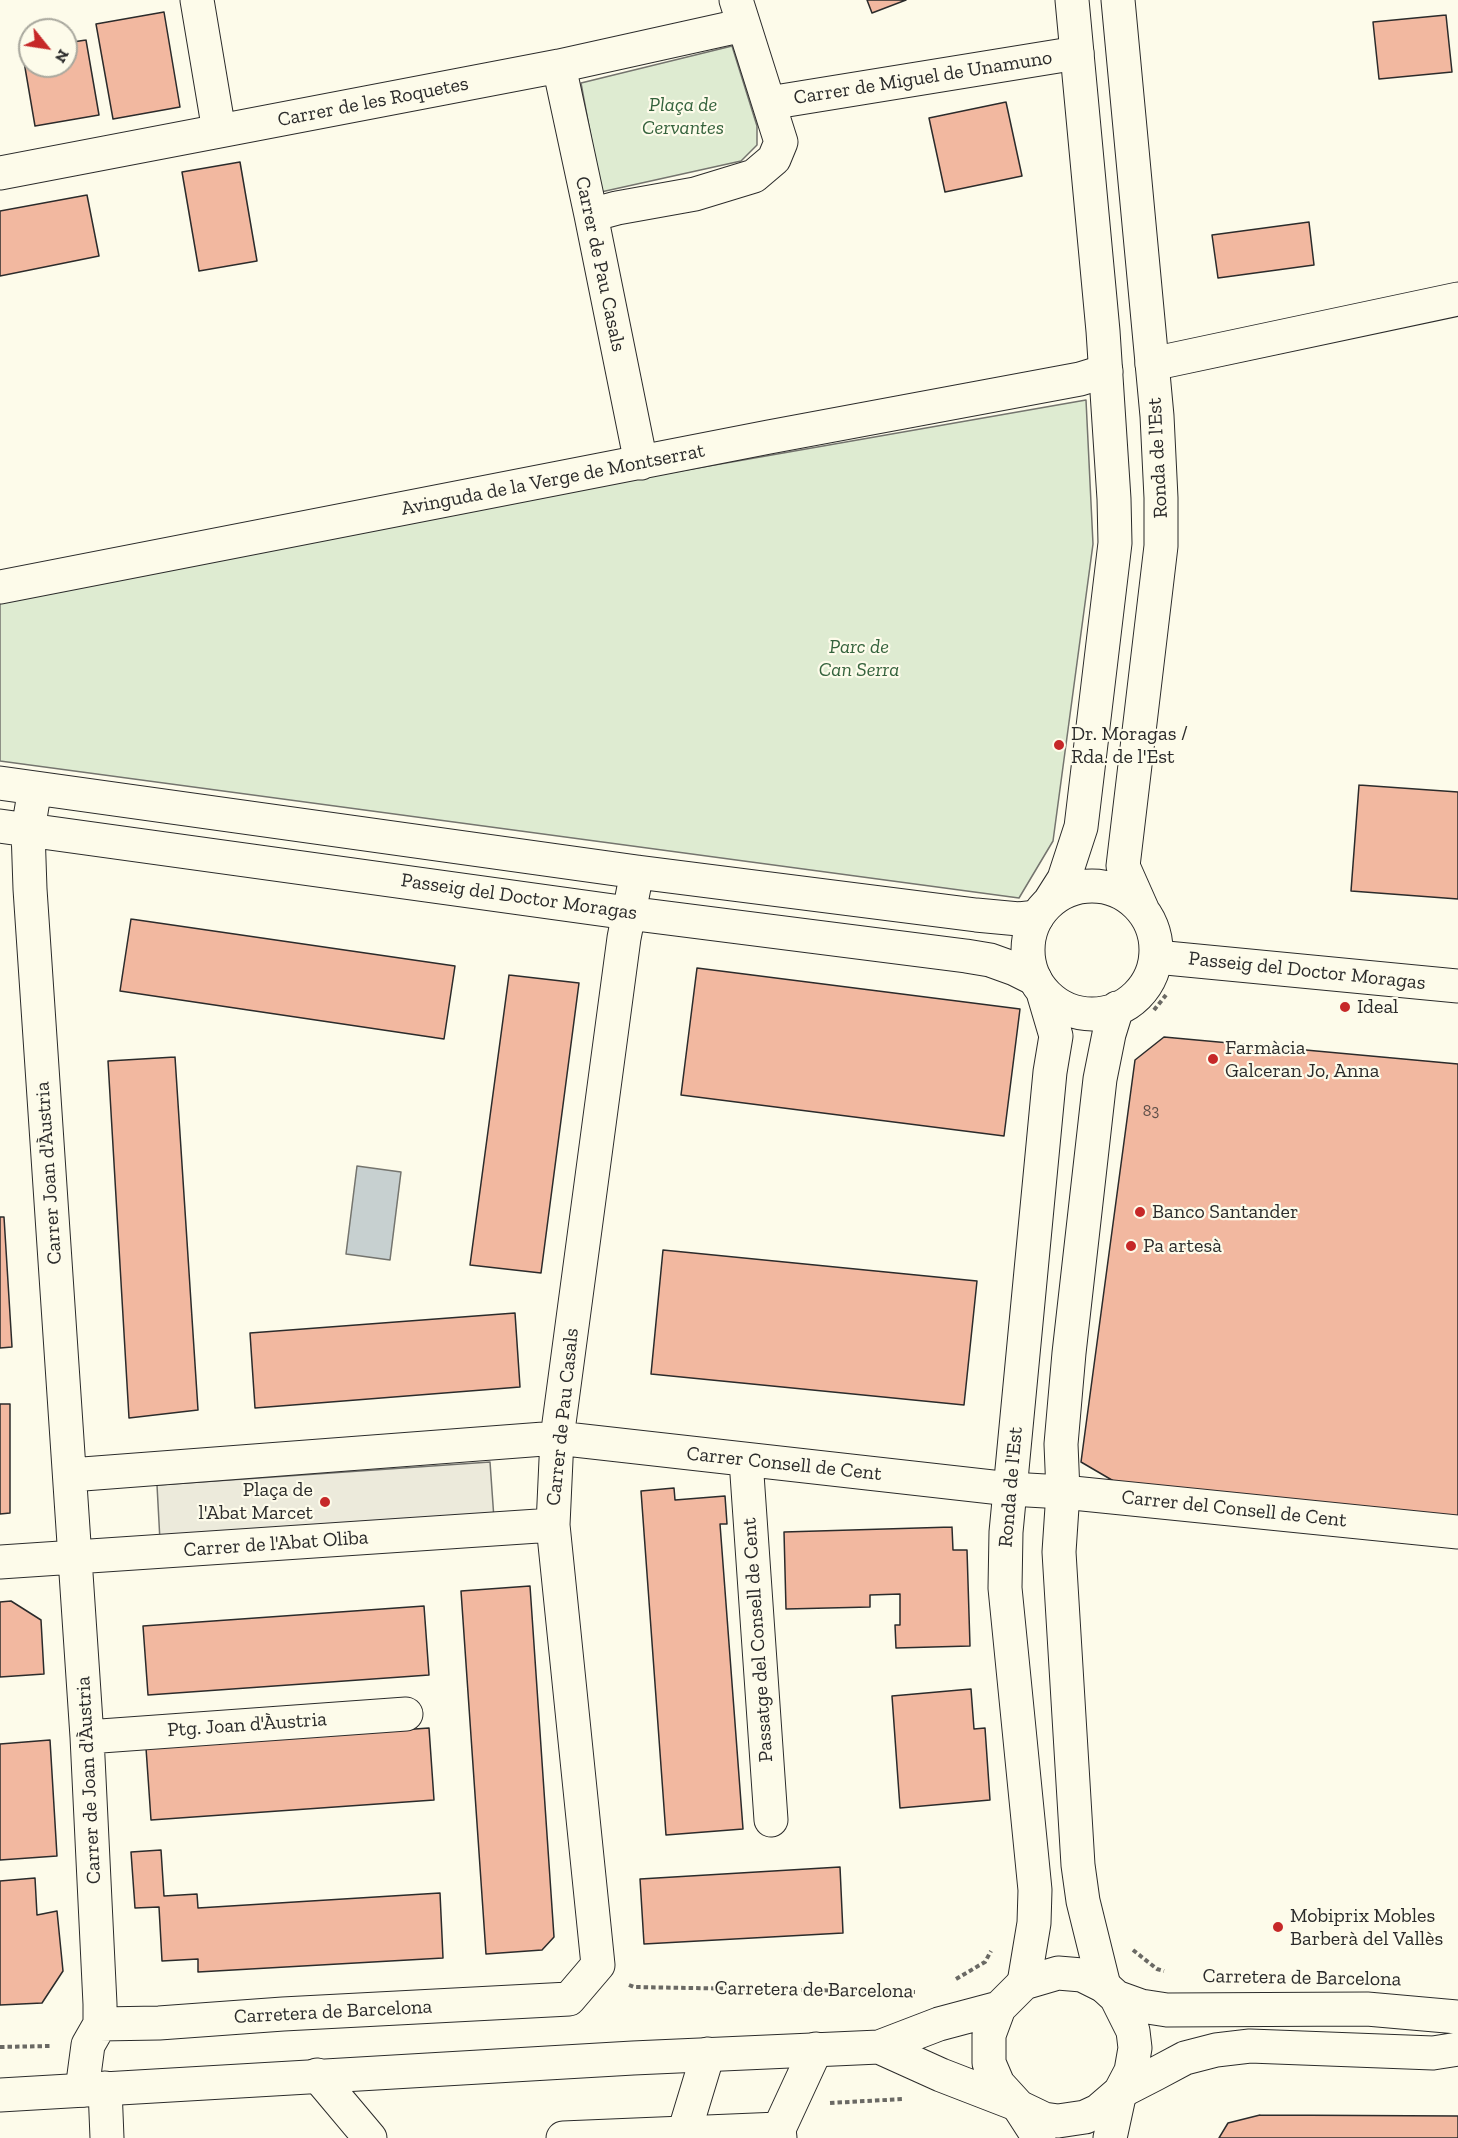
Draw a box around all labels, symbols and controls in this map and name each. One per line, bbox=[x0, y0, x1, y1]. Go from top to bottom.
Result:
north arrow bbox=[18, 18, 78, 78]
text: N bbox=[51, 46, 74, 66]
street label: Carrer de Miguel de Unamuno bbox=[792, 46, 1054, 110]
street label: Carrer de les Roquetes bbox=[276, 72, 470, 132]
park label: Plaça de Cervantes bbox=[642, 93, 724, 140]
street label: Carrer de Pau Casals bbox=[570, 174, 630, 354]
street label: Ronda de l'Est bbox=[1143, 397, 1173, 519]
street label: Avinguda de la Verge de Montserrat bbox=[399, 439, 707, 521]
park label: Parc de Can Serra bbox=[819, 635, 899, 682]
place label: Dr. Moragas / Rda. de l'Est bbox=[1071, 722, 1188, 769]
marker: Dr. Moragas / Rda. de l'Est bbox=[1052, 738, 1066, 752]
street label: Passeig del Doctor Moragas bbox=[399, 869, 639, 925]
street label: Passeig del Doctor Moragas bbox=[1187, 947, 1427, 995]
place label: Ideal bbox=[1357, 995, 1398, 1019]
marker: Ideal bbox=[1338, 1000, 1352, 1014]
place label: Farmàcia Galceran Jo, Anna bbox=[1225, 1036, 1379, 1083]
marker: Farmàcia Galceran Jo, Anna bbox=[1206, 1052, 1220, 1066]
street label: Carrer Joan d'Àustria bbox=[31, 1081, 67, 1265]
house number: 83 bbox=[1143, 1101, 1159, 1121]
place label: Banco Santander bbox=[1152, 1200, 1298, 1224]
marker: Banco Santander bbox=[1133, 1205, 1147, 1219]
place label: Pa artesà bbox=[1143, 1234, 1222, 1258]
marker: Pa artesà bbox=[1124, 1239, 1138, 1253]
street label: Carrer de Pau Casals bbox=[542, 1327, 584, 1507]
street label: Ronda de l'Est bbox=[994, 1426, 1028, 1548]
street label: Carrer Consell de Cent bbox=[685, 1442, 883, 1486]
place label: Plaça de l'Abat Marcet bbox=[199, 1478, 313, 1525]
street label: Carrer del Consell de Cent bbox=[1120, 1485, 1348, 1533]
marker: Plaça de l'Abat Marcet bbox=[318, 1495, 332, 1509]
street label: Passatge del Consell de Cent bbox=[737, 1517, 779, 1763]
street label: Carrer de l'Abat Oliba bbox=[183, 1526, 369, 1562]
street label: Carrer de Joan d'Àustria bbox=[72, 1675, 106, 1885]
street label: Ptg. Joan d'Àustria bbox=[166, 1707, 328, 1743]
place label: Mobiprix Mobles Barberà del Vallès bbox=[1290, 1904, 1443, 1951]
marker: Mobiprix Mobles Barberà del Vallès bbox=[1271, 1920, 1285, 1934]
street label: Carretera de Barcelona bbox=[1203, 1964, 1401, 1992]
street label: Carretera de Barcelona bbox=[715, 1976, 913, 2004]
street label: Carretera de Barcelona bbox=[233, 1995, 433, 2029]

